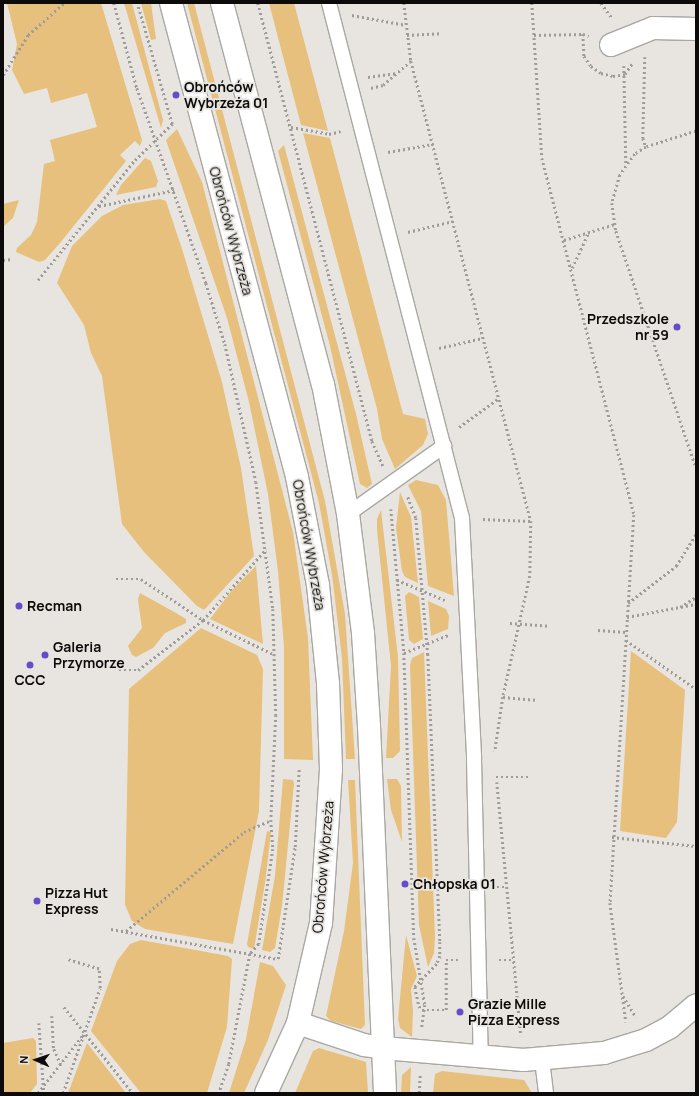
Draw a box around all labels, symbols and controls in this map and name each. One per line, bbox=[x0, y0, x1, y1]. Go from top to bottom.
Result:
place label: Obrońców Wybrzeża 01 bbox=[184, 79, 268, 112]
marker: Obrońców Wybrzeża 01 bbox=[171, 90, 181, 100]
street label: Obrońców Wybrzeża bbox=[206, 165, 256, 297]
place label: Przedszkole nr 59 bbox=[587, 311, 669, 344]
marker: Przedszkole nr 59 bbox=[672, 322, 682, 332]
street label: Obrońców Wybrzeża bbox=[289, 478, 329, 612]
place label: Recman bbox=[27, 598, 82, 614]
marker: Recman bbox=[14, 601, 24, 611]
place label: Galeria Przymorze bbox=[53, 639, 125, 672]
marker: Galeria Przymorze bbox=[40, 650, 50, 660]
marker: CCC bbox=[25, 660, 35, 670]
place label: CCC bbox=[14, 672, 46, 688]
street label: Obrońców Wybrzeża bbox=[309, 800, 337, 934]
place label: Chłopska 01 bbox=[413, 876, 496, 892]
marker: Chłopska 01 bbox=[400, 879, 410, 889]
place label: Pizza Hut Express bbox=[45, 885, 108, 918]
marker: Pizza Hut Express bbox=[32, 896, 42, 906]
place label: Grazie Mille Pizza Express bbox=[468, 996, 560, 1028]
marker: Grazie Mille Pizza Express bbox=[455, 1007, 465, 1017]
north arrow bbox=[16, 1040, 56, 1080]
text: N bbox=[16, 1055, 31, 1064]

